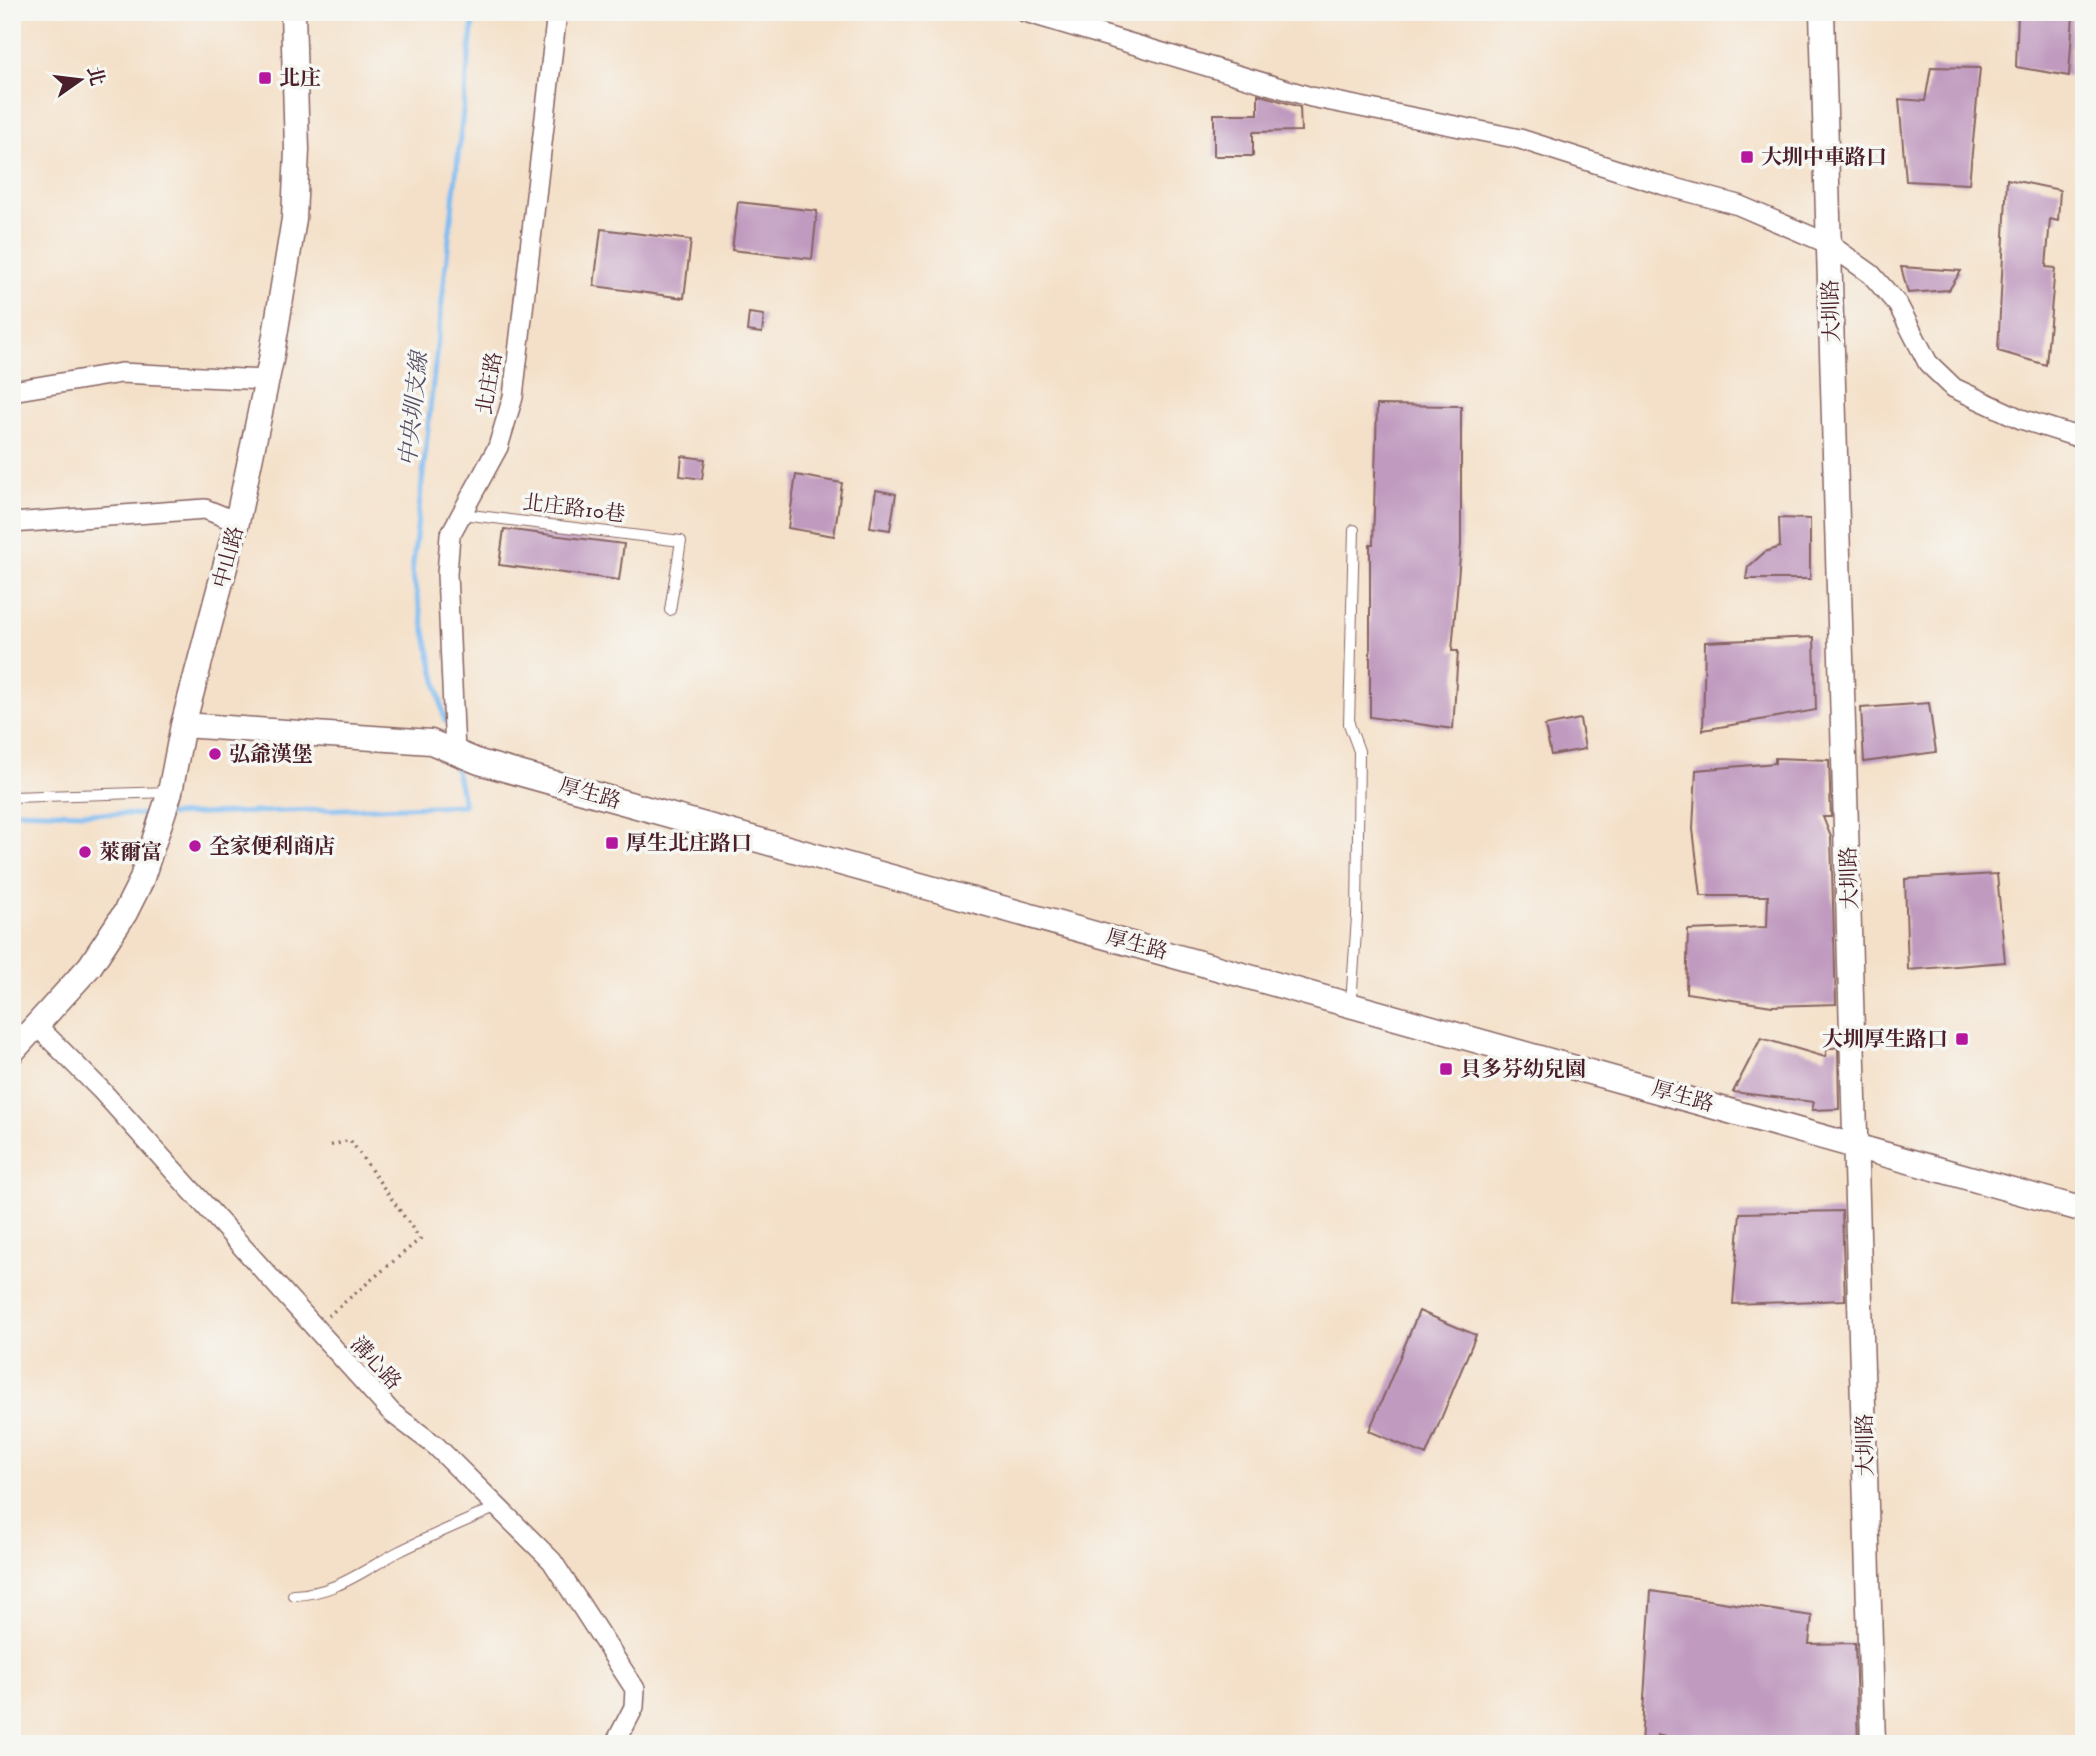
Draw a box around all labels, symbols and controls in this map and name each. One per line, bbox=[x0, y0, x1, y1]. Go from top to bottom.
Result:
north arrow bbox=[46, 46, 116, 116]
text: 北 bbox=[82, 64, 108, 88]
place label: 北庄 bbox=[279, 66, 321, 92]
marker: 北庄 bbox=[257, 70, 273, 86]
place label: 大圳中車路口 bbox=[1761, 145, 1887, 171]
marker: 大圳中車路口 bbox=[1739, 149, 1755, 165]
street label: 大圳路 bbox=[1818, 279, 1846, 343]
water label: 中央圳支線 bbox=[394, 348, 435, 468]
street label: 北庄路 bbox=[472, 350, 508, 416]
street label: 北庄路10巷 bbox=[521, 490, 627, 528]
street label: 中山路 bbox=[208, 523, 250, 591]
place label: 弘爺漢堡 bbox=[229, 742, 313, 768]
marker: 弘爺漢堡 bbox=[207, 746, 223, 762]
street label: 厚生路 bbox=[556, 773, 624, 815]
place label: 厚生北庄路口 bbox=[626, 831, 752, 857]
place label: 全家便利商店 bbox=[209, 834, 335, 860]
marker: 厚生北庄路口 bbox=[604, 835, 620, 851]
marker: 全家便利商店 bbox=[187, 838, 203, 854]
place label: 萊爾富 bbox=[99, 840, 162, 866]
marker: 萊爾富 bbox=[77, 844, 93, 860]
street label: 大圳路 bbox=[1836, 846, 1864, 910]
street label: 厚生路 bbox=[1103, 924, 1171, 966]
place label: 大圳厚生路口 bbox=[1822, 1027, 1948, 1053]
marker: 大圳厚生路口 bbox=[1954, 1031, 1970, 1047]
place label: 貝多芬幼兒園 bbox=[1460, 1057, 1586, 1083]
marker: 貝多芬幼兒園 bbox=[1438, 1061, 1454, 1077]
street label: 厚生路 bbox=[1649, 1076, 1717, 1118]
street label: 溝心路 bbox=[344, 1332, 406, 1396]
street label: 大圳路 bbox=[1852, 1413, 1880, 1477]

